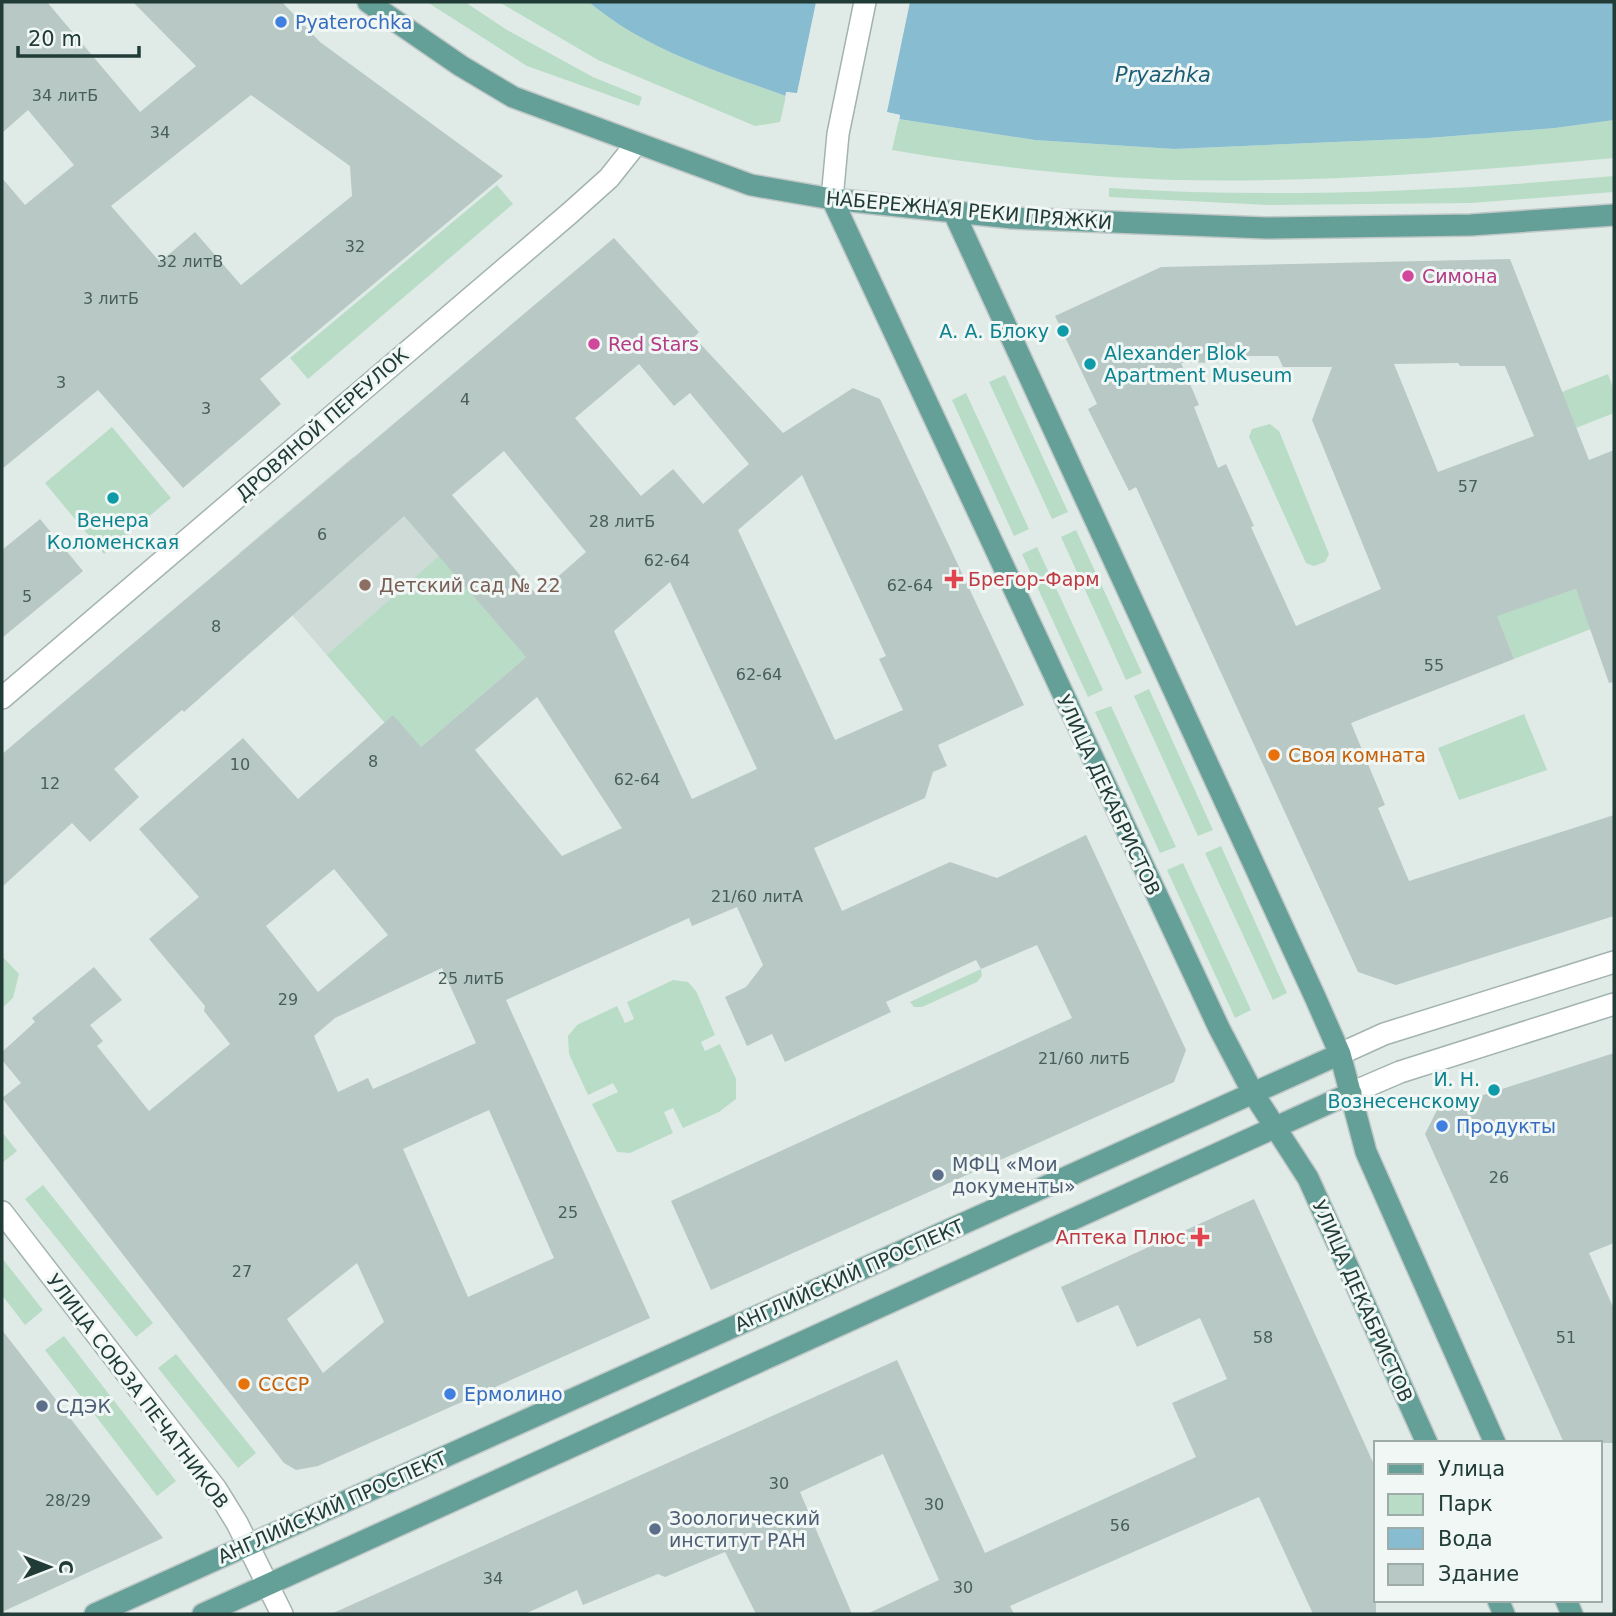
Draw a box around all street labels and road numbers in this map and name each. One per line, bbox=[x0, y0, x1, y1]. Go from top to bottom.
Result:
street label: НАБЕРЕЖНАЯ РЕКИ ПРЯЖКИ bbox=[825, 187, 1113, 233]
street label: ДРОВЯНОЙ ПЕРЕУЛОК bbox=[231, 343, 413, 505]
street label: УЛИЦА ДЕКАБРИСТОВ bbox=[1053, 691, 1165, 899]
street label: УЛИЦА ДЕКАБРИСТОВ bbox=[1308, 1197, 1418, 1405]
street label: АНГЛИЙСКИЙ ПРОСПЕКТ bbox=[731, 1214, 967, 1336]
street label: УЛИЦА СОЮЗА ПЕЧАТНИКОВ bbox=[43, 1269, 233, 1513]
street label: АНГЛИЙСКИЙ ПРОСПЕКТ bbox=[214, 1446, 450, 1568]

